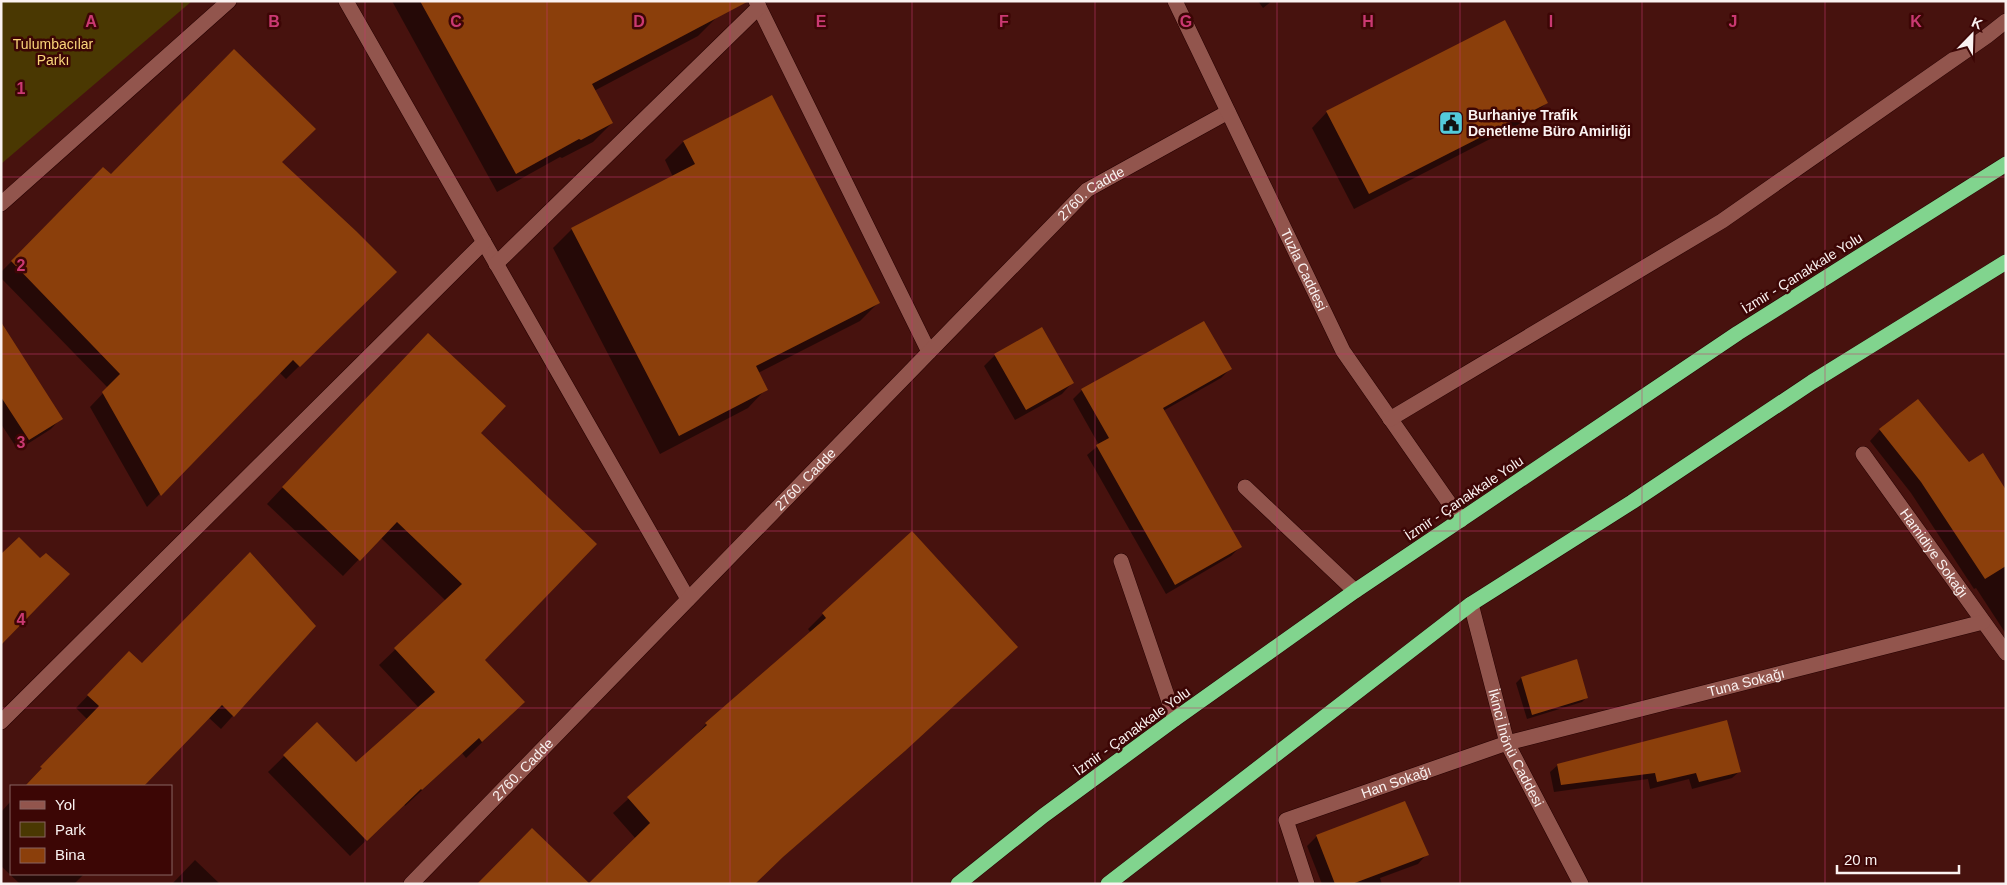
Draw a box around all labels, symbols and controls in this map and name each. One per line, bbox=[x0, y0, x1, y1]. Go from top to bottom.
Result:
north arrow bbox=[1947, 10, 1997, 60]
text: A bbox=[85, 13, 97, 30]
text: B bbox=[268, 13, 280, 30]
text: C bbox=[450, 13, 462, 30]
text: D bbox=[633, 13, 645, 30]
text: E bbox=[816, 13, 827, 30]
text: F bbox=[999, 13, 1009, 30]
text: G bbox=[1180, 13, 1192, 30]
text: H bbox=[1362, 13, 1374, 30]
text: I bbox=[1549, 13, 1553, 30]
text: J bbox=[1729, 13, 1737, 30]
text: K bbox=[1910, 13, 1922, 30]
text: K bbox=[1969, 14, 1985, 32]
park label: Tulumbacılar Parkı bbox=[13, 36, 94, 68]
text: 1 bbox=[17, 80, 26, 97]
place label: Burhaniye Trafik Denetleme Büro Amirliği bbox=[1468, 107, 1631, 139]
public building icon: Burhaniye Trafik Denetleme Büro Amirliği bbox=[1438, 110, 1464, 136]
street label: 2760. Cadde bbox=[1054, 163, 1127, 223]
street label: Tuzla Caddesi bbox=[1277, 226, 1330, 313]
street label: İzmir - Çanakkale Yolu bbox=[1738, 228, 1865, 317]
text: 2 bbox=[17, 257, 26, 274]
text: 3 bbox=[17, 434, 26, 451]
street label: 2760. Cadde bbox=[771, 445, 839, 514]
street label: İzmir - Çanakkale Yolu bbox=[1401, 452, 1526, 544]
street label: Hamidiye Sokağı bbox=[1897, 505, 1972, 601]
text: 4 bbox=[17, 611, 26, 628]
street label: Tuna Sokağı bbox=[1706, 665, 1786, 700]
street label: İzmir - Çanakkale Yolu bbox=[1070, 683, 1193, 778]
street label: İkinci İnönü Caddesi bbox=[1485, 687, 1547, 809]
street label: 2760. Cadde bbox=[489, 735, 557, 804]
street label: Han Sokağı bbox=[1359, 762, 1433, 801]
legend bbox=[10, 785, 172, 875]
text: Yol bbox=[55, 796, 75, 813]
text: Park bbox=[55, 821, 86, 838]
scale bar bbox=[1837, 842, 1960, 874]
text: Bina bbox=[55, 846, 86, 863]
text: 20 m bbox=[1844, 851, 1877, 868]

